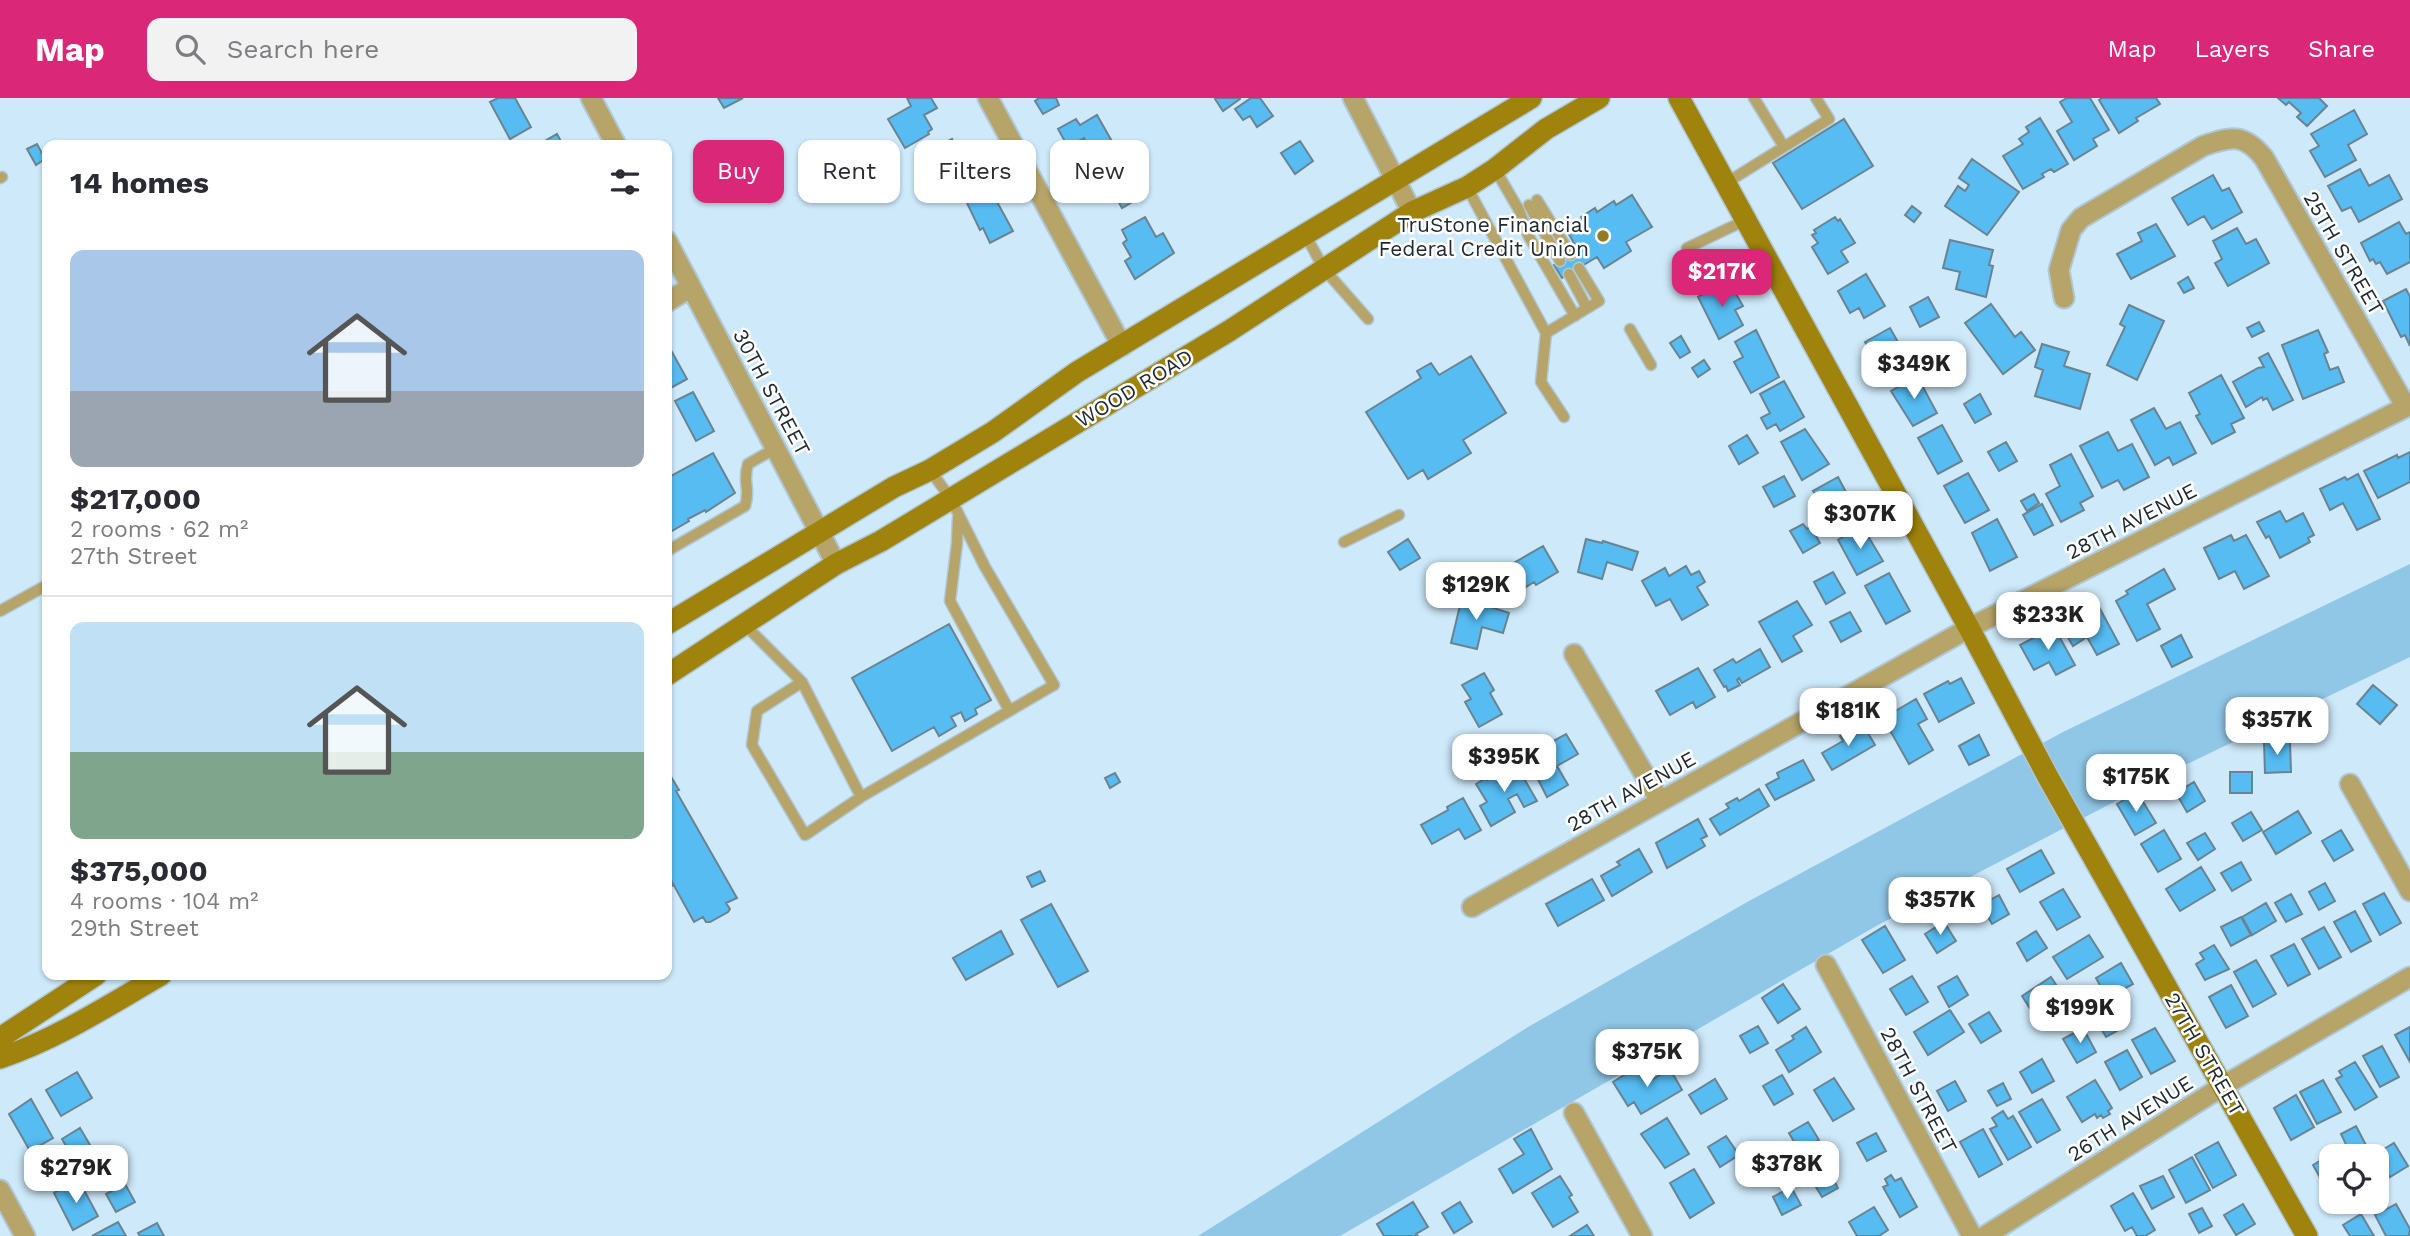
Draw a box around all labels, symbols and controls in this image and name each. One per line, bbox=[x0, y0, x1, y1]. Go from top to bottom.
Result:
search box bbox=[147, 18, 637, 81]
text: Map bbox=[35, 30, 105, 69]
icon: search bbox=[171, 30, 209, 68]
text: Search here bbox=[227, 34, 379, 64]
text: Map bbox=[2108, 35, 2156, 63]
text: Layers bbox=[2194, 35, 2270, 63]
text: Share bbox=[2308, 35, 2375, 63]
chip: Buy bbox=[693, 140, 784, 203]
chip: Rent bbox=[798, 140, 900, 203]
chip: Filters bbox=[914, 140, 1036, 203]
chip: New bbox=[1050, 140, 1149, 203]
icon: filters bbox=[606, 163, 644, 201]
text: 14 homes bbox=[70, 165, 209, 200]
street label: 25TH STREET bbox=[2299, 187, 2390, 320]
place label: TruStone Financial Federal Credit Union bbox=[1379, 212, 1590, 261]
marker: TruStone Financial Federal Credit Union bbox=[1595, 228, 1611, 244]
pin: $217K bbox=[1673, 250, 1771, 309]
text: $217K bbox=[1688, 258, 1756, 285]
icon: home bbox=[294, 295, 420, 421]
street label: 30TH STREET bbox=[728, 325, 816, 460]
pin: $349K bbox=[1865, 342, 1963, 401]
street label: WOOD ROAD bbox=[1071, 343, 1197, 433]
text: $349K bbox=[1877, 350, 1951, 377]
street label: 28TH AVENUE bbox=[2062, 477, 2200, 565]
text: $217,000 bbox=[70, 481, 201, 516]
pin: $307K bbox=[1811, 491, 1909, 551]
text: $307K bbox=[1824, 500, 1896, 527]
text: 2 rooms · 62 m² bbox=[70, 516, 248, 543]
text: 27th Street bbox=[70, 543, 197, 570]
pin: $129K bbox=[1427, 562, 1525, 622]
text: $129K bbox=[1442, 571, 1510, 598]
pin: $233K bbox=[1999, 592, 2097, 652]
text: $233K bbox=[2012, 601, 2084, 628]
icon: home bbox=[294, 667, 420, 793]
pin: $181K bbox=[1799, 688, 1897, 748]
text: $181K bbox=[1816, 697, 1880, 724]
pin: $357K bbox=[2228, 698, 2326, 757]
text: $357K bbox=[2241, 706, 2313, 733]
pin: $395K bbox=[1455, 734, 1553, 794]
text: $395K bbox=[1468, 743, 1540, 770]
street label: 28TH AVENUE bbox=[1562, 745, 1700, 837]
pin: $175K bbox=[2087, 754, 2185, 814]
text: $175K bbox=[2102, 763, 2170, 790]
text: $375,000 bbox=[70, 853, 208, 888]
pin: $357K bbox=[1891, 878, 1989, 937]
text: $357K bbox=[1904, 886, 1976, 913]
text: 4 rooms · 104 m² bbox=[70, 888, 258, 915]
text: 29th Street bbox=[70, 915, 199, 942]
pin: $199K bbox=[2031, 986, 2129, 1045]
street label: 27TH STREET bbox=[2160, 988, 2250, 1120]
text: $199K bbox=[2046, 994, 2114, 1021]
street label: 28TH STREET bbox=[1875, 1023, 1963, 1158]
pin: $375K bbox=[1598, 1030, 1696, 1089]
text: $375K bbox=[1612, 1038, 1682, 1065]
street label: 26TH AVENUE bbox=[2063, 1070, 2197, 1166]
pin: $378K bbox=[1738, 1142, 1836, 1201]
map controls bbox=[2319, 1144, 2389, 1214]
button: locate bbox=[2319, 1144, 2389, 1214]
pin: $279K bbox=[27, 1146, 125, 1205]
text: $378K bbox=[1751, 1150, 1823, 1177]
text: $279K bbox=[40, 1154, 112, 1181]

